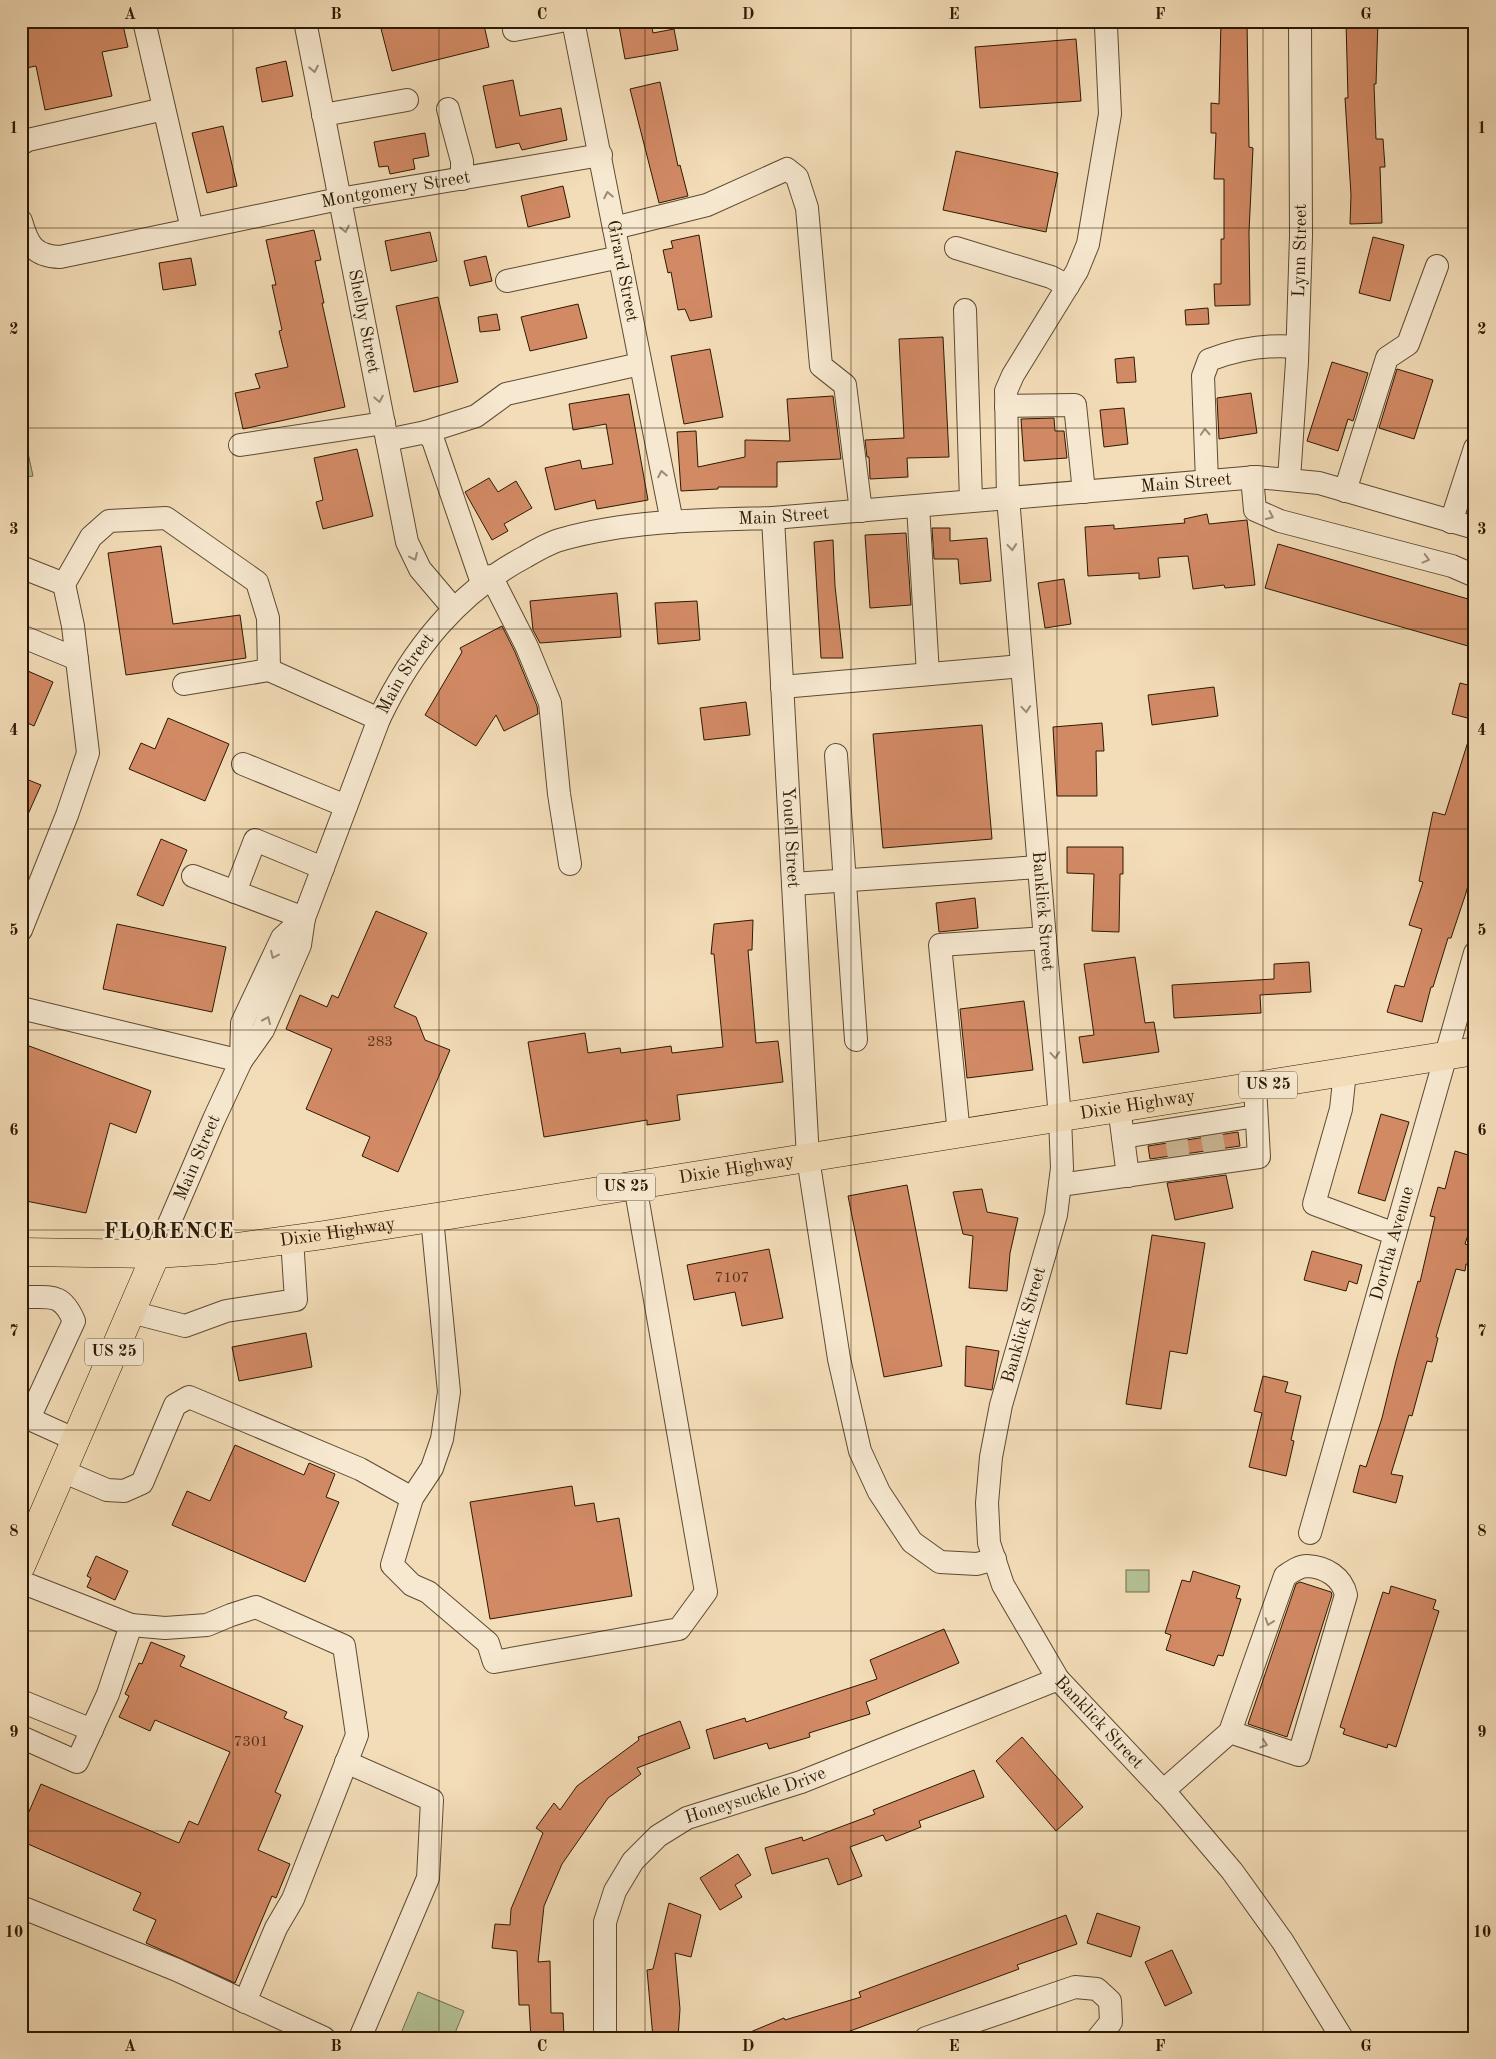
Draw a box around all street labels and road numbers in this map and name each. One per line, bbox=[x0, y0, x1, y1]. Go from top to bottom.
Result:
street label: Montgomery Street bbox=[320, 168, 472, 211]
street label: Lynn Street bbox=[1290, 203, 1310, 298]
street label: Girard Street bbox=[604, 219, 641, 324]
street label: Shelby Street bbox=[345, 268, 383, 375]
street label: Main Street bbox=[1140, 470, 1232, 496]
street label: Main Street bbox=[738, 504, 830, 528]
street label: Main Street bbox=[374, 630, 438, 717]
street label: Youell Street bbox=[779, 787, 802, 889]
street label: Banklick Street bbox=[1029, 850, 1057, 972]
road number: US 25 bbox=[1239, 1072, 1297, 1098]
street label: Dixie Highway bbox=[1078, 1087, 1197, 1123]
street label: Main Street bbox=[171, 1112, 224, 1203]
street label: Dixie Highway bbox=[678, 1151, 796, 1187]
road number: US 25 bbox=[597, 1174, 655, 1200]
street label: Dortha Avenue bbox=[1368, 1184, 1417, 1303]
street label: Dixie Highway bbox=[279, 1215, 397, 1250]
street label: Banklick Street bbox=[999, 1265, 1049, 1385]
road number: US 25 bbox=[85, 1338, 143, 1365]
street label: Banklick Street bbox=[1051, 1673, 1147, 1772]
street label: Honeysuckle Drive bbox=[683, 1764, 828, 1827]

